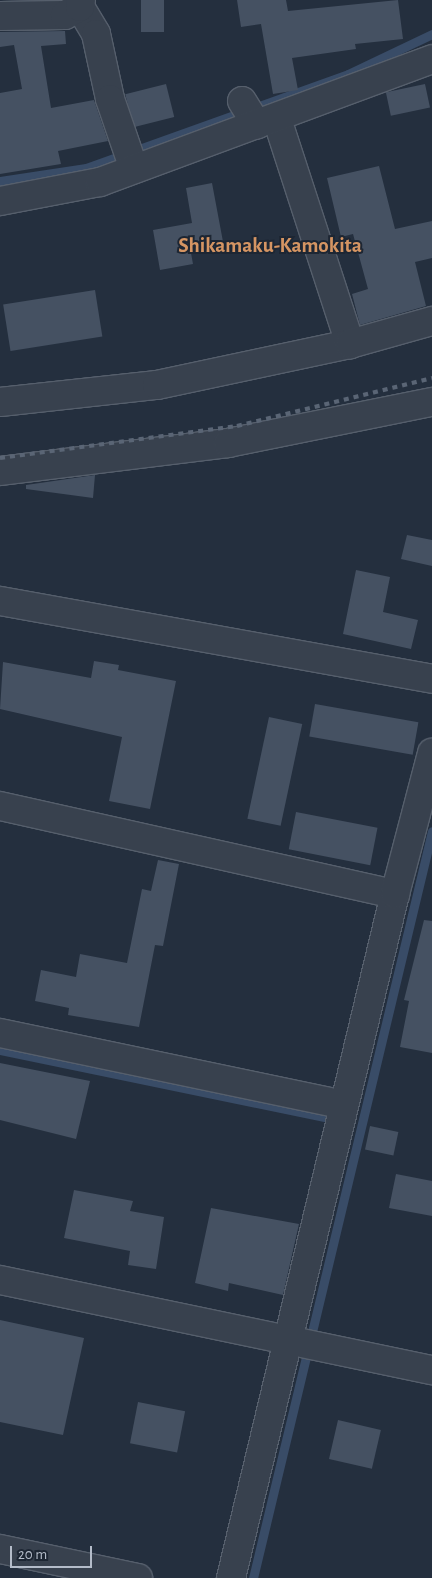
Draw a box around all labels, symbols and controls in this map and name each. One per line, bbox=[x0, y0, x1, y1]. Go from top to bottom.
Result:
district label: Shikamaku-Kamokita bbox=[178, 233, 362, 259]
scale bar bbox=[12, 1536, 95, 1568]
text: 20 m bbox=[18, 1547, 47, 1562]

